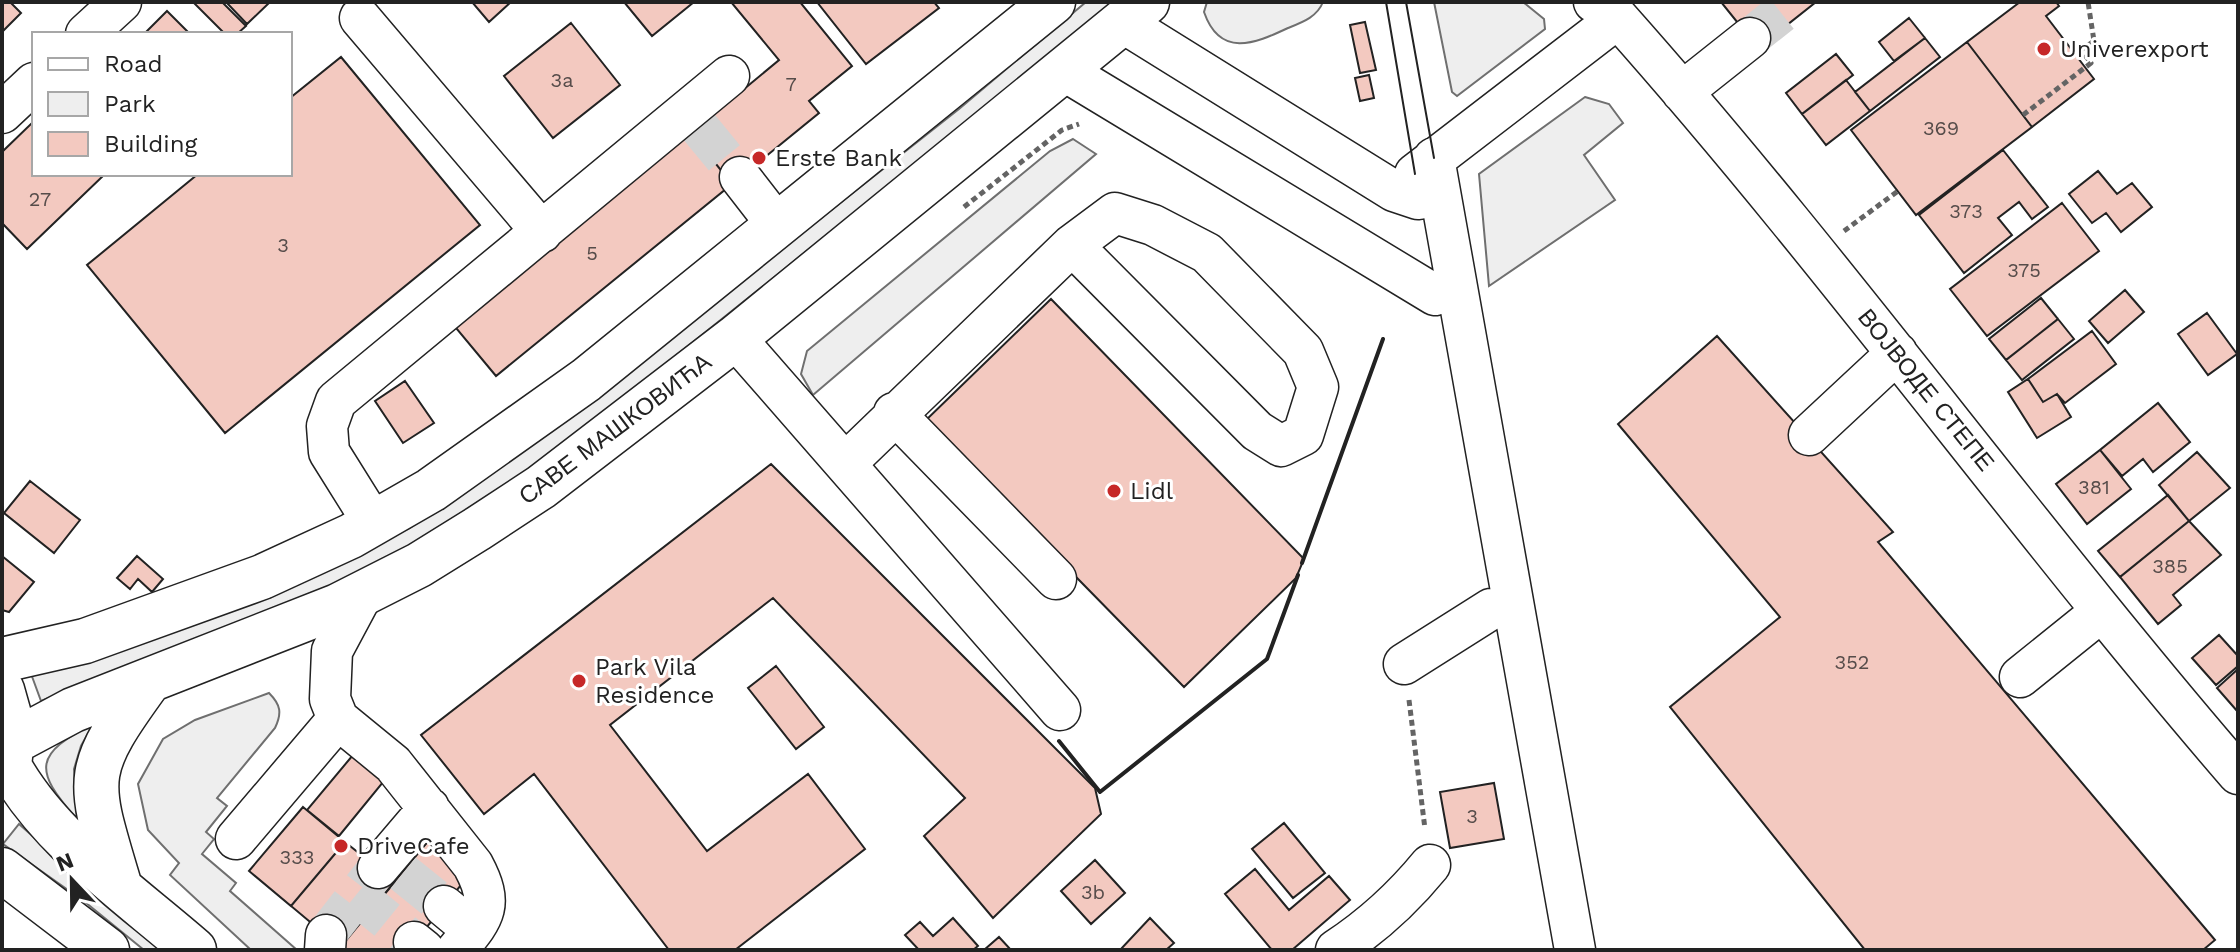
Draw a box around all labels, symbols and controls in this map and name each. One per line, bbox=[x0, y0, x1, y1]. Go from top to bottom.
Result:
legend bbox=[32, 32, 292, 176]
place label: Univerexport bbox=[2060, 35, 2209, 63]
marker: Univerexport bbox=[2035, 40, 2053, 58]
text: Road bbox=[104, 50, 163, 78]
house number: 3a bbox=[551, 68, 573, 92]
house number: 7 bbox=[785, 72, 797, 96]
text: Park bbox=[104, 90, 156, 118]
house number: 369 bbox=[1923, 116, 1959, 140]
text: Building bbox=[104, 130, 197, 158]
place label: Erste Bank bbox=[775, 144, 902, 172]
marker: Erste Bank bbox=[750, 149, 768, 167]
house number: 27 bbox=[29, 187, 51, 211]
house number: 373 bbox=[1949, 199, 1983, 223]
house number: 3 bbox=[277, 233, 289, 257]
house number: 5 bbox=[586, 241, 598, 265]
house number: 375 bbox=[2007, 258, 2041, 282]
street label: ВОЈВОДЕ СТЕПЕ bbox=[1852, 303, 2000, 477]
street label: САВЕ МАШКОВИЋА bbox=[513, 348, 717, 510]
house number: 381 bbox=[2078, 475, 2110, 499]
place label: Lidl bbox=[1130, 477, 1174, 505]
marker: Lidl bbox=[1105, 482, 1123, 500]
house number: 385 bbox=[2152, 554, 2188, 578]
house number: 352 bbox=[1835, 650, 1869, 674]
place label: Park Vila Residence bbox=[595, 653, 714, 709]
marker: Park Vila Residence bbox=[570, 672, 588, 690]
house number: 3 bbox=[1466, 804, 1478, 828]
place label: DriveCafe bbox=[357, 832, 470, 860]
marker: DriveCafe bbox=[332, 837, 350, 855]
north arrow bbox=[32, 840, 112, 920]
house number: 333 bbox=[280, 845, 314, 869]
text: N bbox=[52, 847, 77, 877]
house number: 3b bbox=[1081, 880, 1105, 904]

